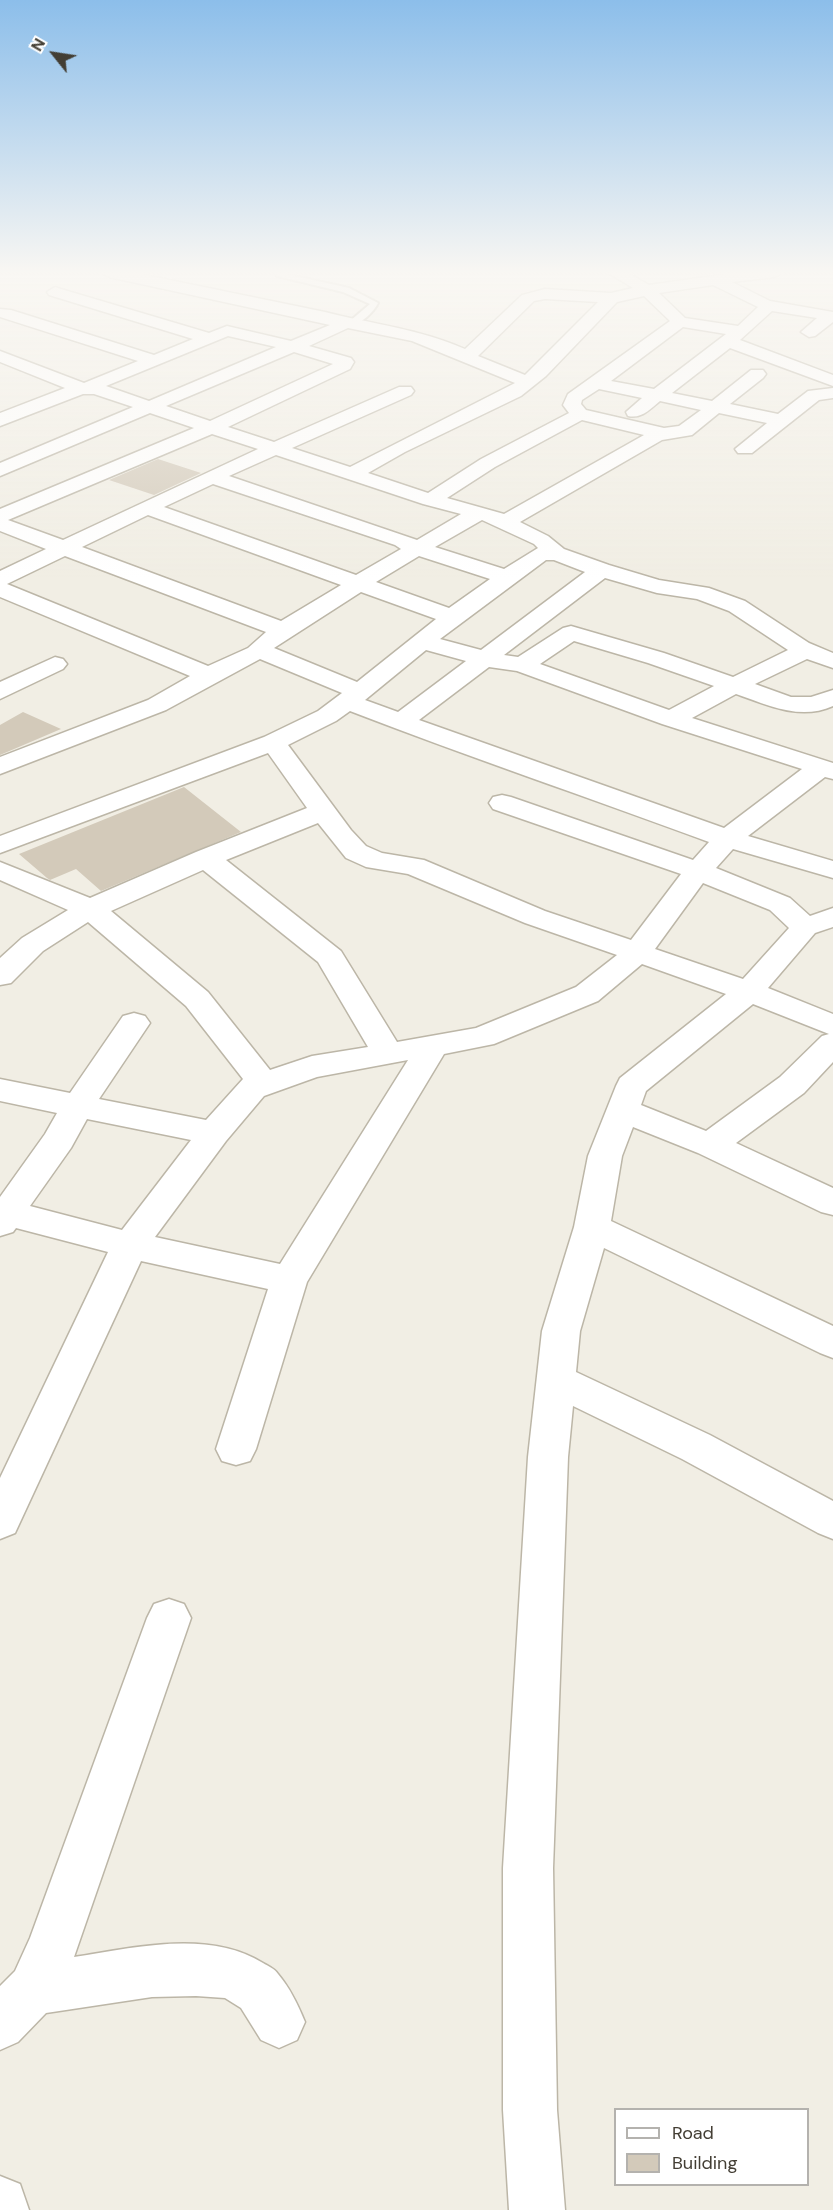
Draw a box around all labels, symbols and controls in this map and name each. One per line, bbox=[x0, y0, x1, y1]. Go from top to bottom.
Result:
north arrow bbox=[24, 24, 84, 84]
text: N bbox=[26, 34, 50, 55]
legend bbox=[614, 2108, 809, 2186]
text: Road bbox=[672, 2121, 714, 2145]
text: Building bbox=[672, 2151, 737, 2175]

